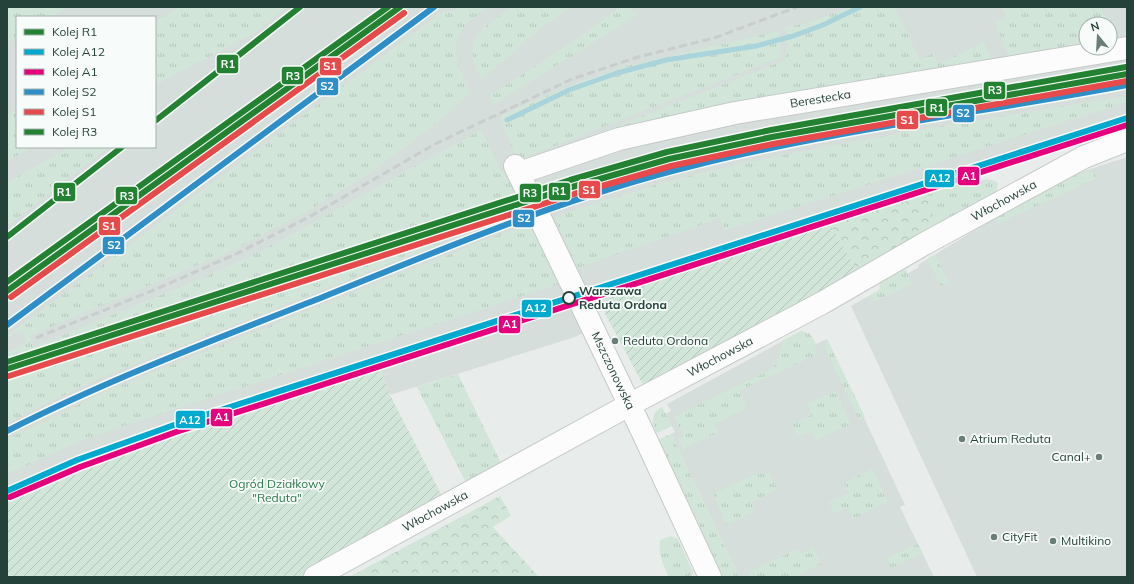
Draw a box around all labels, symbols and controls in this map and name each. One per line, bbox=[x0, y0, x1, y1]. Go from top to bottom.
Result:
legend bbox=[16, 16, 156, 148]
north arrow bbox=[1078, 16, 1118, 56]
text: N bbox=[1089, 19, 1101, 34]
text: Kolej R1 bbox=[52, 24, 97, 39]
text: Kolej A12 bbox=[52, 44, 105, 59]
line badge: R1 bbox=[216, 54, 239, 74]
text: R1 bbox=[221, 57, 236, 71]
line badge: S1 bbox=[319, 57, 342, 76]
text: S1 bbox=[323, 59, 337, 73]
text: Kolej A1 bbox=[52, 64, 98, 79]
line badge: R3 bbox=[281, 66, 304, 85]
text: R3 bbox=[286, 69, 301, 83]
line badge: S2 bbox=[316, 77, 339, 96]
text: S2 bbox=[320, 79, 334, 93]
line badge: R3 bbox=[983, 81, 1006, 100]
text: R3 bbox=[988, 83, 1003, 97]
text: Kolej S2 bbox=[52, 84, 96, 99]
street label: Berestecka bbox=[789, 86, 852, 111]
line badge: R1 bbox=[925, 98, 948, 117]
text: R1 bbox=[930, 101, 945, 115]
text: Kolej S1 bbox=[52, 104, 96, 119]
line badge: S2 bbox=[952, 104, 975, 123]
text: S2 bbox=[956, 106, 970, 120]
line badge: S1 bbox=[896, 110, 919, 130]
text: S1 bbox=[900, 113, 914, 127]
text: Kolej R3 bbox=[52, 124, 97, 139]
line badge: A1 bbox=[957, 166, 980, 186]
line badge: A12 bbox=[924, 169, 955, 188]
text: A1 bbox=[962, 169, 977, 183]
text: A12 bbox=[929, 171, 951, 185]
street label: Włochowska bbox=[968, 176, 1039, 224]
line badge: S1 bbox=[578, 180, 601, 199]
line badge: R1 bbox=[53, 182, 76, 202]
line badge: R1 bbox=[548, 182, 571, 201]
line badge: R3 bbox=[519, 183, 542, 203]
text: S1 bbox=[582, 183, 596, 197]
text: R1 bbox=[552, 184, 567, 198]
text: R1 bbox=[57, 185, 72, 199]
line badge: R3 bbox=[115, 186, 138, 205]
text: R3 bbox=[523, 186, 538, 200]
text: R3 bbox=[120, 189, 135, 203]
line badge: S2 bbox=[512, 209, 535, 228]
text: S2 bbox=[517, 211, 531, 225]
line badge: S1 bbox=[98, 216, 121, 236]
text: S1 bbox=[102, 219, 116, 233]
line badge: S2 bbox=[102, 236, 125, 255]
text: S2 bbox=[107, 238, 121, 252]
place label: Warszawa Reduta Ordona bbox=[579, 283, 667, 312]
marker: Warszawa Reduta Ordona bbox=[562, 291, 576, 305]
line badge: A12 bbox=[521, 299, 552, 318]
text: A12 bbox=[525, 301, 547, 315]
line badge: A1 bbox=[498, 315, 521, 334]
text: A1 bbox=[503, 317, 518, 331]
street label: Mszczonowska bbox=[589, 329, 639, 412]
place label: Reduta Ordona bbox=[623, 333, 708, 348]
street label: Włochowska bbox=[684, 333, 755, 380]
marker: Reduta Ordona bbox=[610, 336, 620, 346]
line badge: A1 bbox=[210, 408, 233, 427]
line badge: A12 bbox=[175, 410, 206, 429]
text: A1 bbox=[215, 410, 230, 424]
text: A12 bbox=[179, 413, 201, 427]
place label: Atrium Reduta bbox=[970, 431, 1051, 446]
marker: Atrium Reduta bbox=[957, 434, 967, 444]
place label: Canal+ bbox=[1052, 449, 1091, 464]
marker: Canal+ bbox=[1094, 452, 1104, 462]
park label: Ogród Działkowy "Reduta" bbox=[229, 476, 326, 505]
street label: Włochowska bbox=[400, 487, 470, 535]
place label: CityFit bbox=[1002, 529, 1038, 544]
marker: CityFit bbox=[989, 532, 999, 542]
place label: Multikino bbox=[1061, 533, 1111, 548]
marker: Multikino bbox=[1048, 536, 1058, 546]

